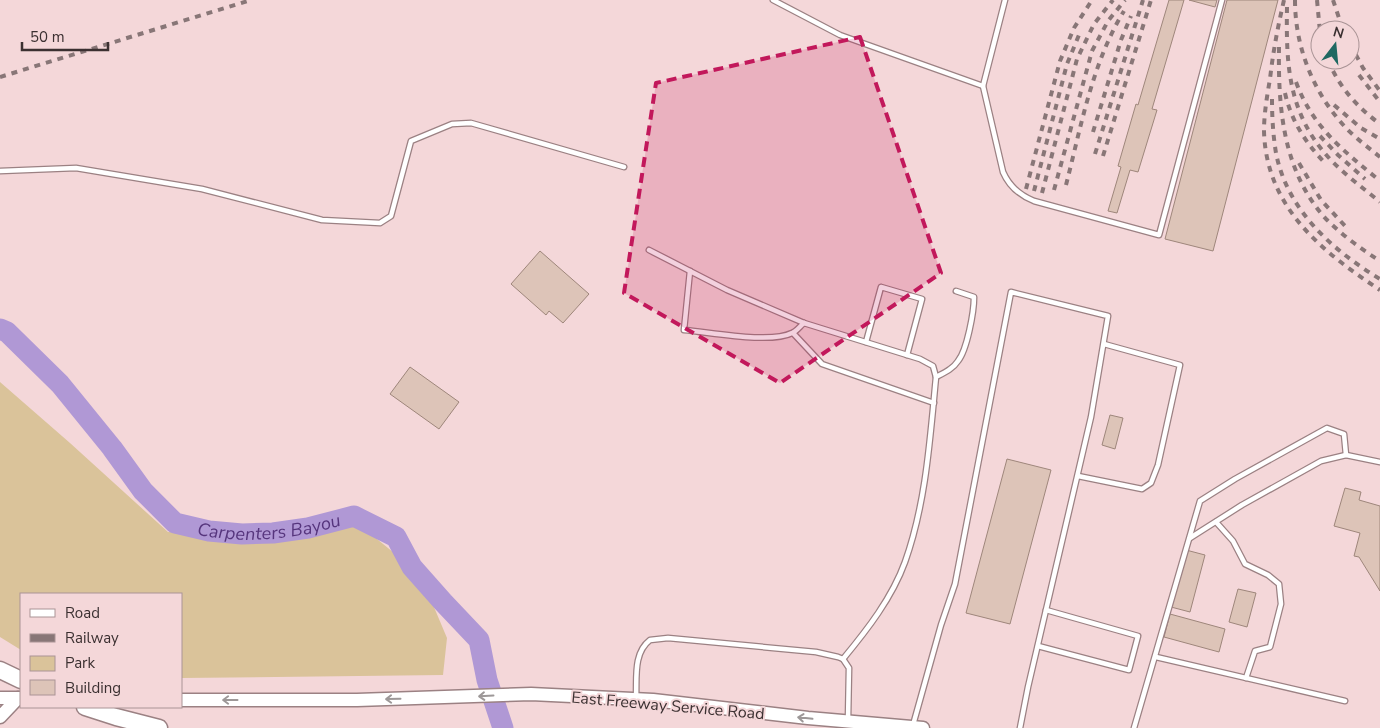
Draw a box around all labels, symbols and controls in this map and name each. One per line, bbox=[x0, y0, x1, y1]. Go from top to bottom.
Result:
scale bar bbox=[22, 20, 109, 52]
north arrow bbox=[1310, 20, 1360, 70]
text: N bbox=[1331, 22, 1346, 44]
text: 50 m bbox=[30, 27, 65, 47]
water label: Carpenters Bayou bbox=[195, 508, 343, 546]
legend bbox=[20, 593, 182, 708]
text: Road bbox=[65, 603, 100, 623]
text: Railway bbox=[65, 628, 119, 648]
text: Park bbox=[65, 653, 95, 673]
text: Building bbox=[65, 678, 121, 698]
street label: East Freeway Service Road bbox=[570, 687, 765, 725]
one-way arrow bbox=[479, 691, 495, 700]
one-way arrow bbox=[385, 694, 402, 704]
one-way arrow bbox=[223, 695, 239, 705]
one-way arrow bbox=[797, 713, 813, 723]

